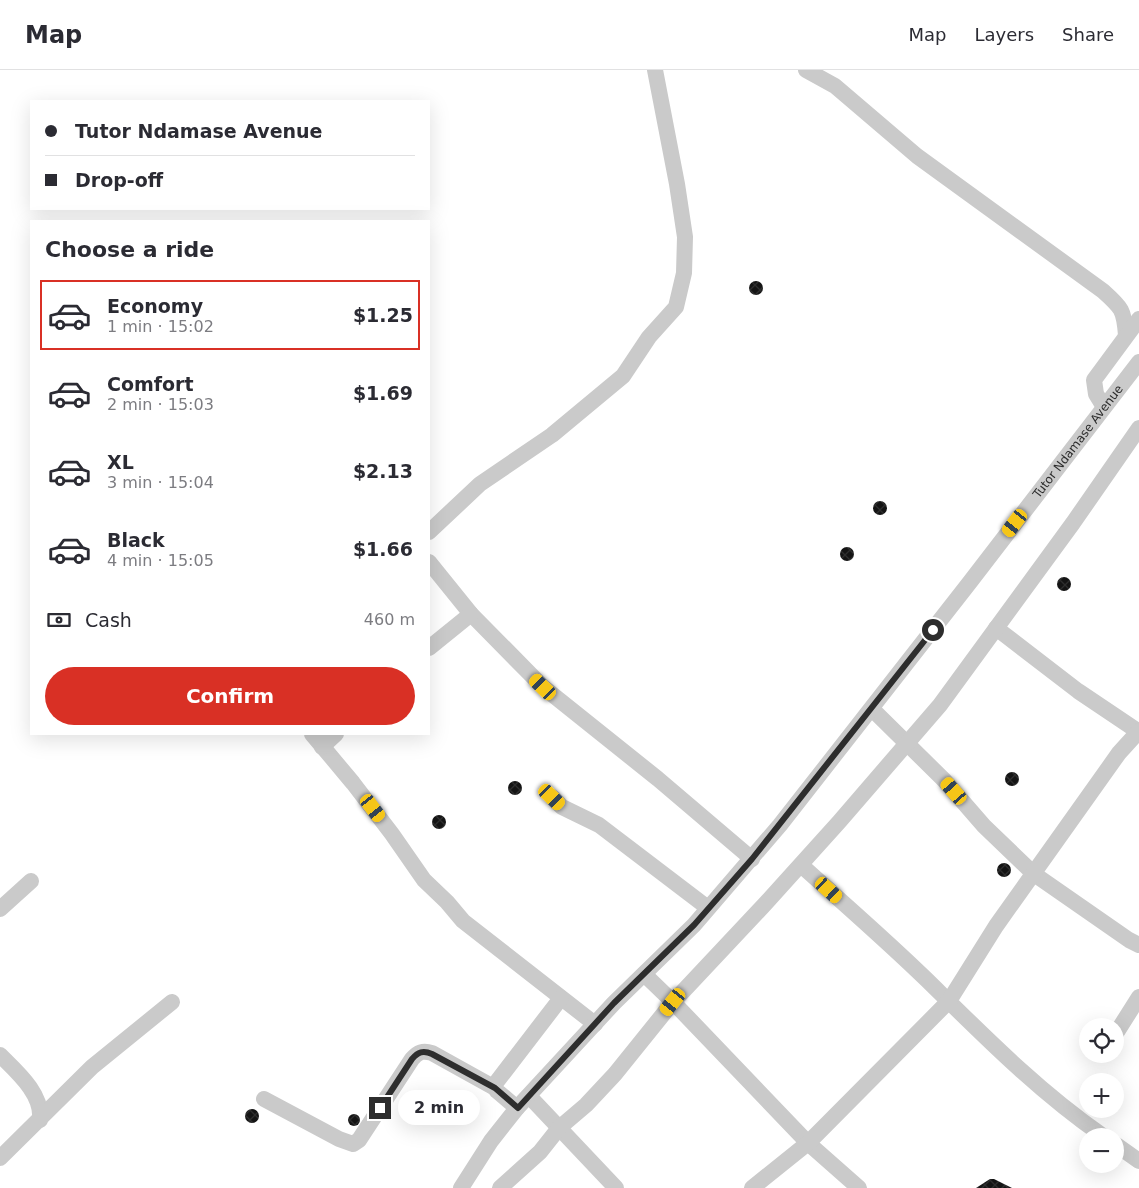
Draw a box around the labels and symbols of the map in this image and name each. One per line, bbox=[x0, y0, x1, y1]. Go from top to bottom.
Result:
street label: Tutor Ndamase Avenue bbox=[1029, 382, 1126, 502]
car bbox=[999, 507, 1030, 539]
route start bbox=[922, 619, 944, 641]
car bbox=[526, 671, 559, 703]
car bbox=[938, 775, 969, 807]
car bbox=[535, 781, 568, 813]
car bbox=[357, 792, 388, 824]
car bbox=[812, 874, 845, 906]
car bbox=[657, 986, 688, 1018]
callout: 2 min bbox=[398, 1090, 480, 1126]
route end bbox=[369, 1097, 391, 1119]

